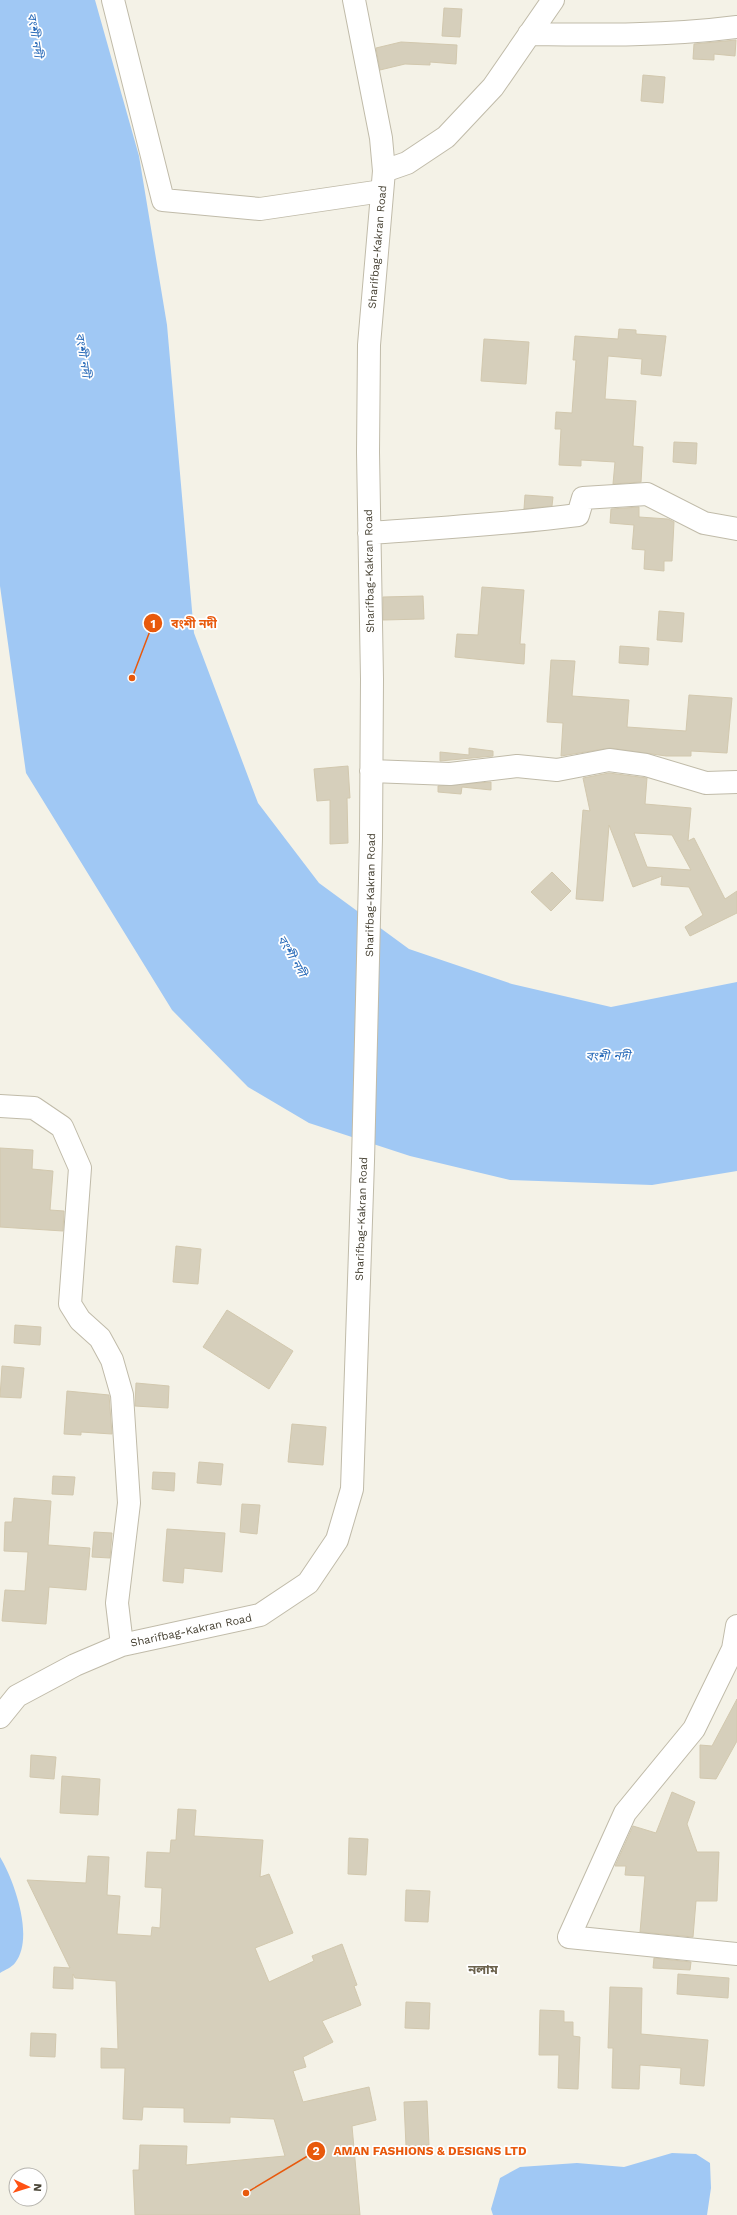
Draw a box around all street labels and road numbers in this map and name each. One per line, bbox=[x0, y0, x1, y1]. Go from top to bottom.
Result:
street label: Sharifbag-Kakran Road bbox=[366, 185, 389, 309]
street label: Sharifbag-Kakran Road bbox=[362, 509, 377, 633]
street label: Sharifbag-Kakran Road bbox=[363, 833, 378, 957]
street label: Sharifbag-Kakran Road bbox=[353, 1157, 370, 1281]
street label: Sharifbag-Kakran Road bbox=[129, 1611, 253, 1650]

